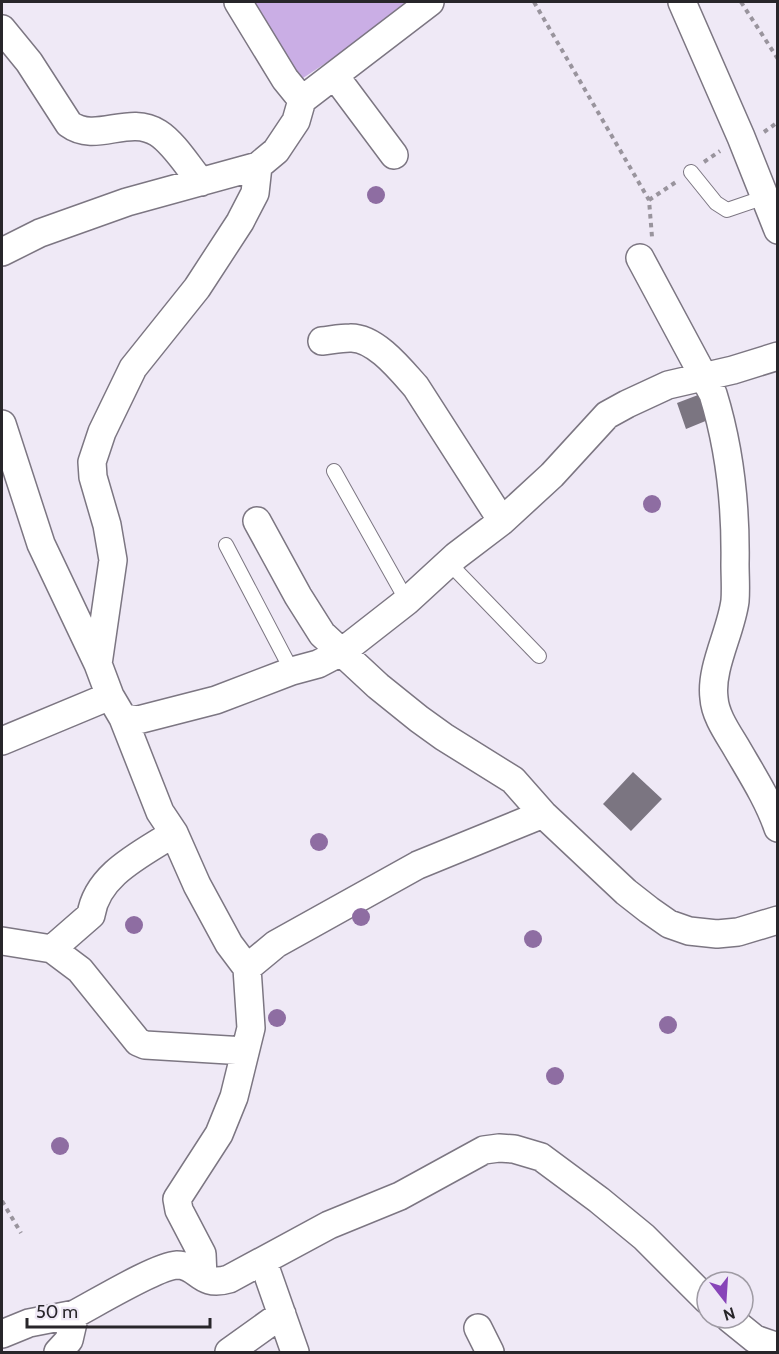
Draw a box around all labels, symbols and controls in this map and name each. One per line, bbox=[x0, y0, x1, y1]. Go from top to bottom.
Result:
north arrow bbox=[695, 1270, 755, 1330]
scale bar bbox=[27, 1291, 210, 1329]
text: 50 m bbox=[36, 1301, 78, 1323]
text: N bbox=[721, 1303, 737, 1325]

